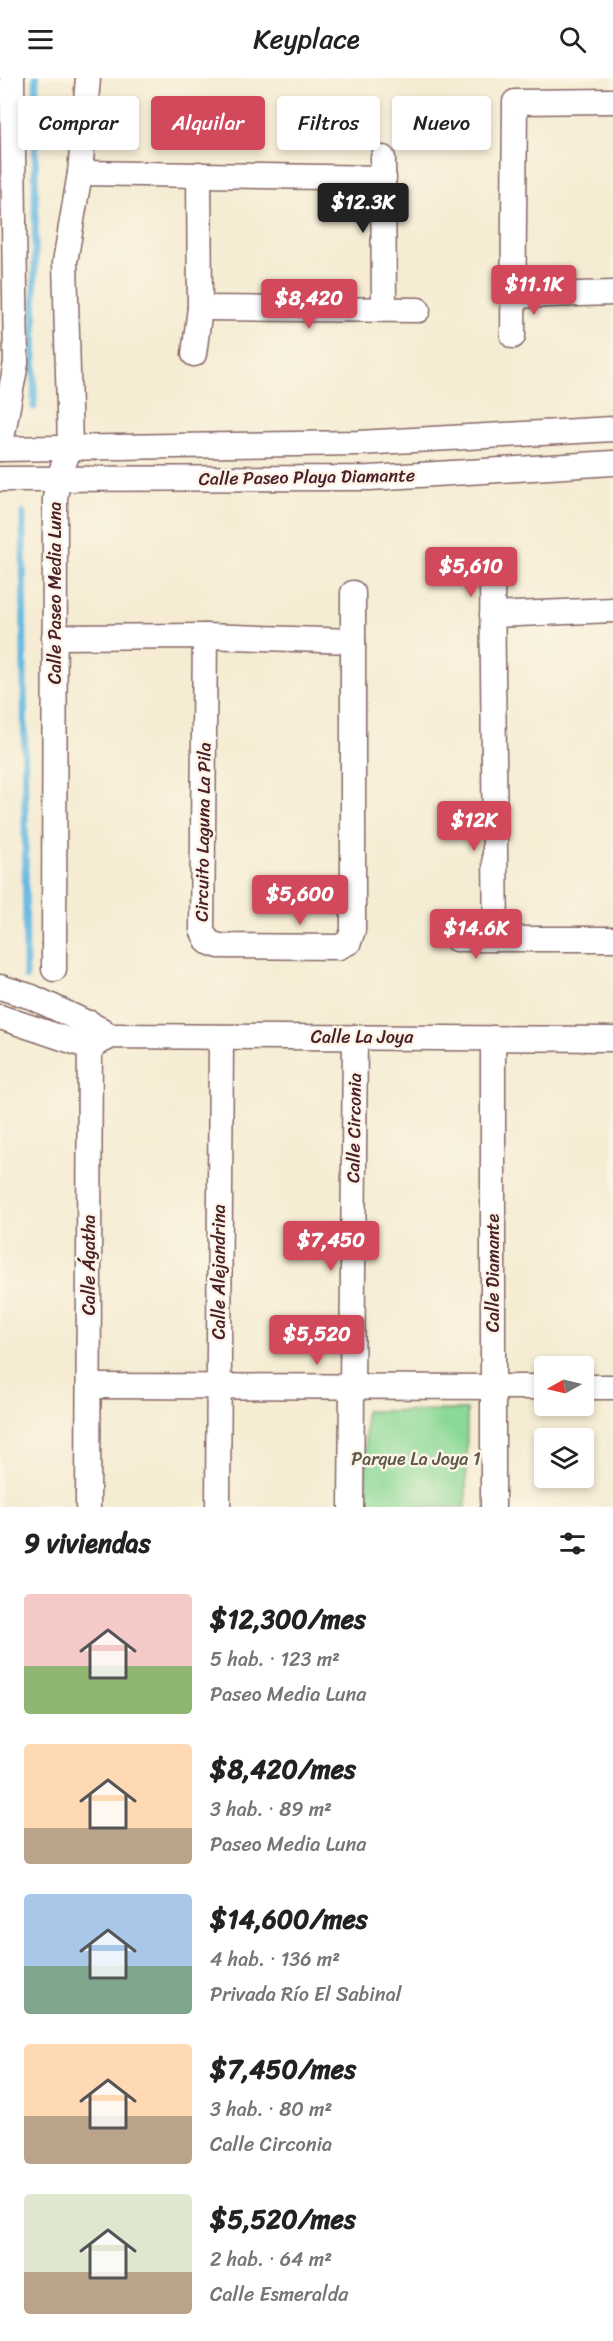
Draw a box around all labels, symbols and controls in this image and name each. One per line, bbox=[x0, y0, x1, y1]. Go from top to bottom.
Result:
text: Keyplace bbox=[253, 15, 360, 63]
icon: menu bbox=[24, 23, 57, 56]
icon: search bbox=[556, 23, 589, 56]
chip: Comprar bbox=[18, 96, 139, 150]
chip: Alquilar bbox=[151, 96, 265, 150]
chip: Filtros bbox=[277, 96, 380, 150]
chip: Nuevo bbox=[392, 96, 491, 150]
pin: $12.3K bbox=[314, 183, 412, 234]
text: $12.3K bbox=[332, 185, 394, 220]
pin: $11.1K bbox=[485, 265, 583, 316]
text: $11.1K bbox=[505, 267, 563, 302]
pin: $8,420 bbox=[260, 279, 358, 330]
text: $8,420 bbox=[275, 281, 343, 316]
street label: Calle Paseo Playa Diamante bbox=[198, 459, 416, 495]
street label: Calle Paseo Media Luna bbox=[39, 502, 71, 684]
pin: $5,610 bbox=[422, 547, 520, 598]
text: $5,610 bbox=[439, 549, 503, 584]
street label: Circuito Laguna La Pila bbox=[185, 742, 221, 922]
pin: $12K bbox=[438, 801, 510, 852]
text: $12K bbox=[451, 803, 497, 838]
pin: $5,600 bbox=[251, 875, 349, 926]
text: $5,600 bbox=[266, 877, 334, 912]
pin: $14.6K bbox=[427, 909, 525, 960]
text: $14.6K bbox=[444, 911, 508, 946]
street label: Calle La Joya bbox=[311, 1021, 414, 1053]
street label: Calle Circonia bbox=[337, 1073, 371, 1183]
street label: Calle Alejandrina bbox=[203, 1204, 235, 1340]
street label: Calle Diamante bbox=[477, 1214, 509, 1332]
street label: Calle Ágatha bbox=[73, 1215, 105, 1315]
pin: $7,450 bbox=[282, 1221, 380, 1272]
text: $7,450 bbox=[297, 1223, 365, 1258]
pin: $5,520 bbox=[268, 1315, 366, 1366]
text: $5,520 bbox=[283, 1317, 351, 1352]
north arrow bbox=[534, 1356, 594, 1416]
map controls bbox=[534, 1356, 594, 1488]
button: layers bbox=[534, 1428, 594, 1488]
park label: Parque La Joya 1 bbox=[351, 1443, 481, 1475]
text: 9 viviendas bbox=[24, 1520, 151, 1566]
icon: filters bbox=[556, 1527, 589, 1560]
text: $12,300/mes bbox=[210, 1596, 366, 1642]
icon: home bbox=[72, 1618, 144, 1690]
text: 5 hab. · 123 m² bbox=[210, 1642, 340, 1677]
text: Paseo Media Luna bbox=[210, 1677, 366, 1712]
text: $8,420/mes bbox=[210, 1746, 356, 1792]
icon: home bbox=[72, 1768, 144, 1840]
text: 3 hab. · 89 m² bbox=[210, 1792, 332, 1827]
text: Paseo Media Luna bbox=[210, 1827, 366, 1862]
text: $14,600/mes bbox=[210, 1896, 368, 1942]
icon: home bbox=[72, 1918, 144, 1990]
text: 4 hab. · 136 m² bbox=[210, 1942, 340, 1977]
text: Privada Río El Sabinal bbox=[210, 1977, 401, 2012]
text: $7,450/mes bbox=[210, 2046, 356, 2092]
icon: home bbox=[72, 2068, 144, 2140]
text: 3 hab. · 80 m² bbox=[210, 2092, 332, 2127]
text: Calle Circonia bbox=[210, 2127, 332, 2162]
text: $5,520/mes bbox=[210, 2196, 356, 2242]
icon: home bbox=[72, 2218, 144, 2290]
text: 2 hab. · 64 m² bbox=[210, 2242, 332, 2277]
text: Calle Esmeralda bbox=[210, 2277, 348, 2312]

